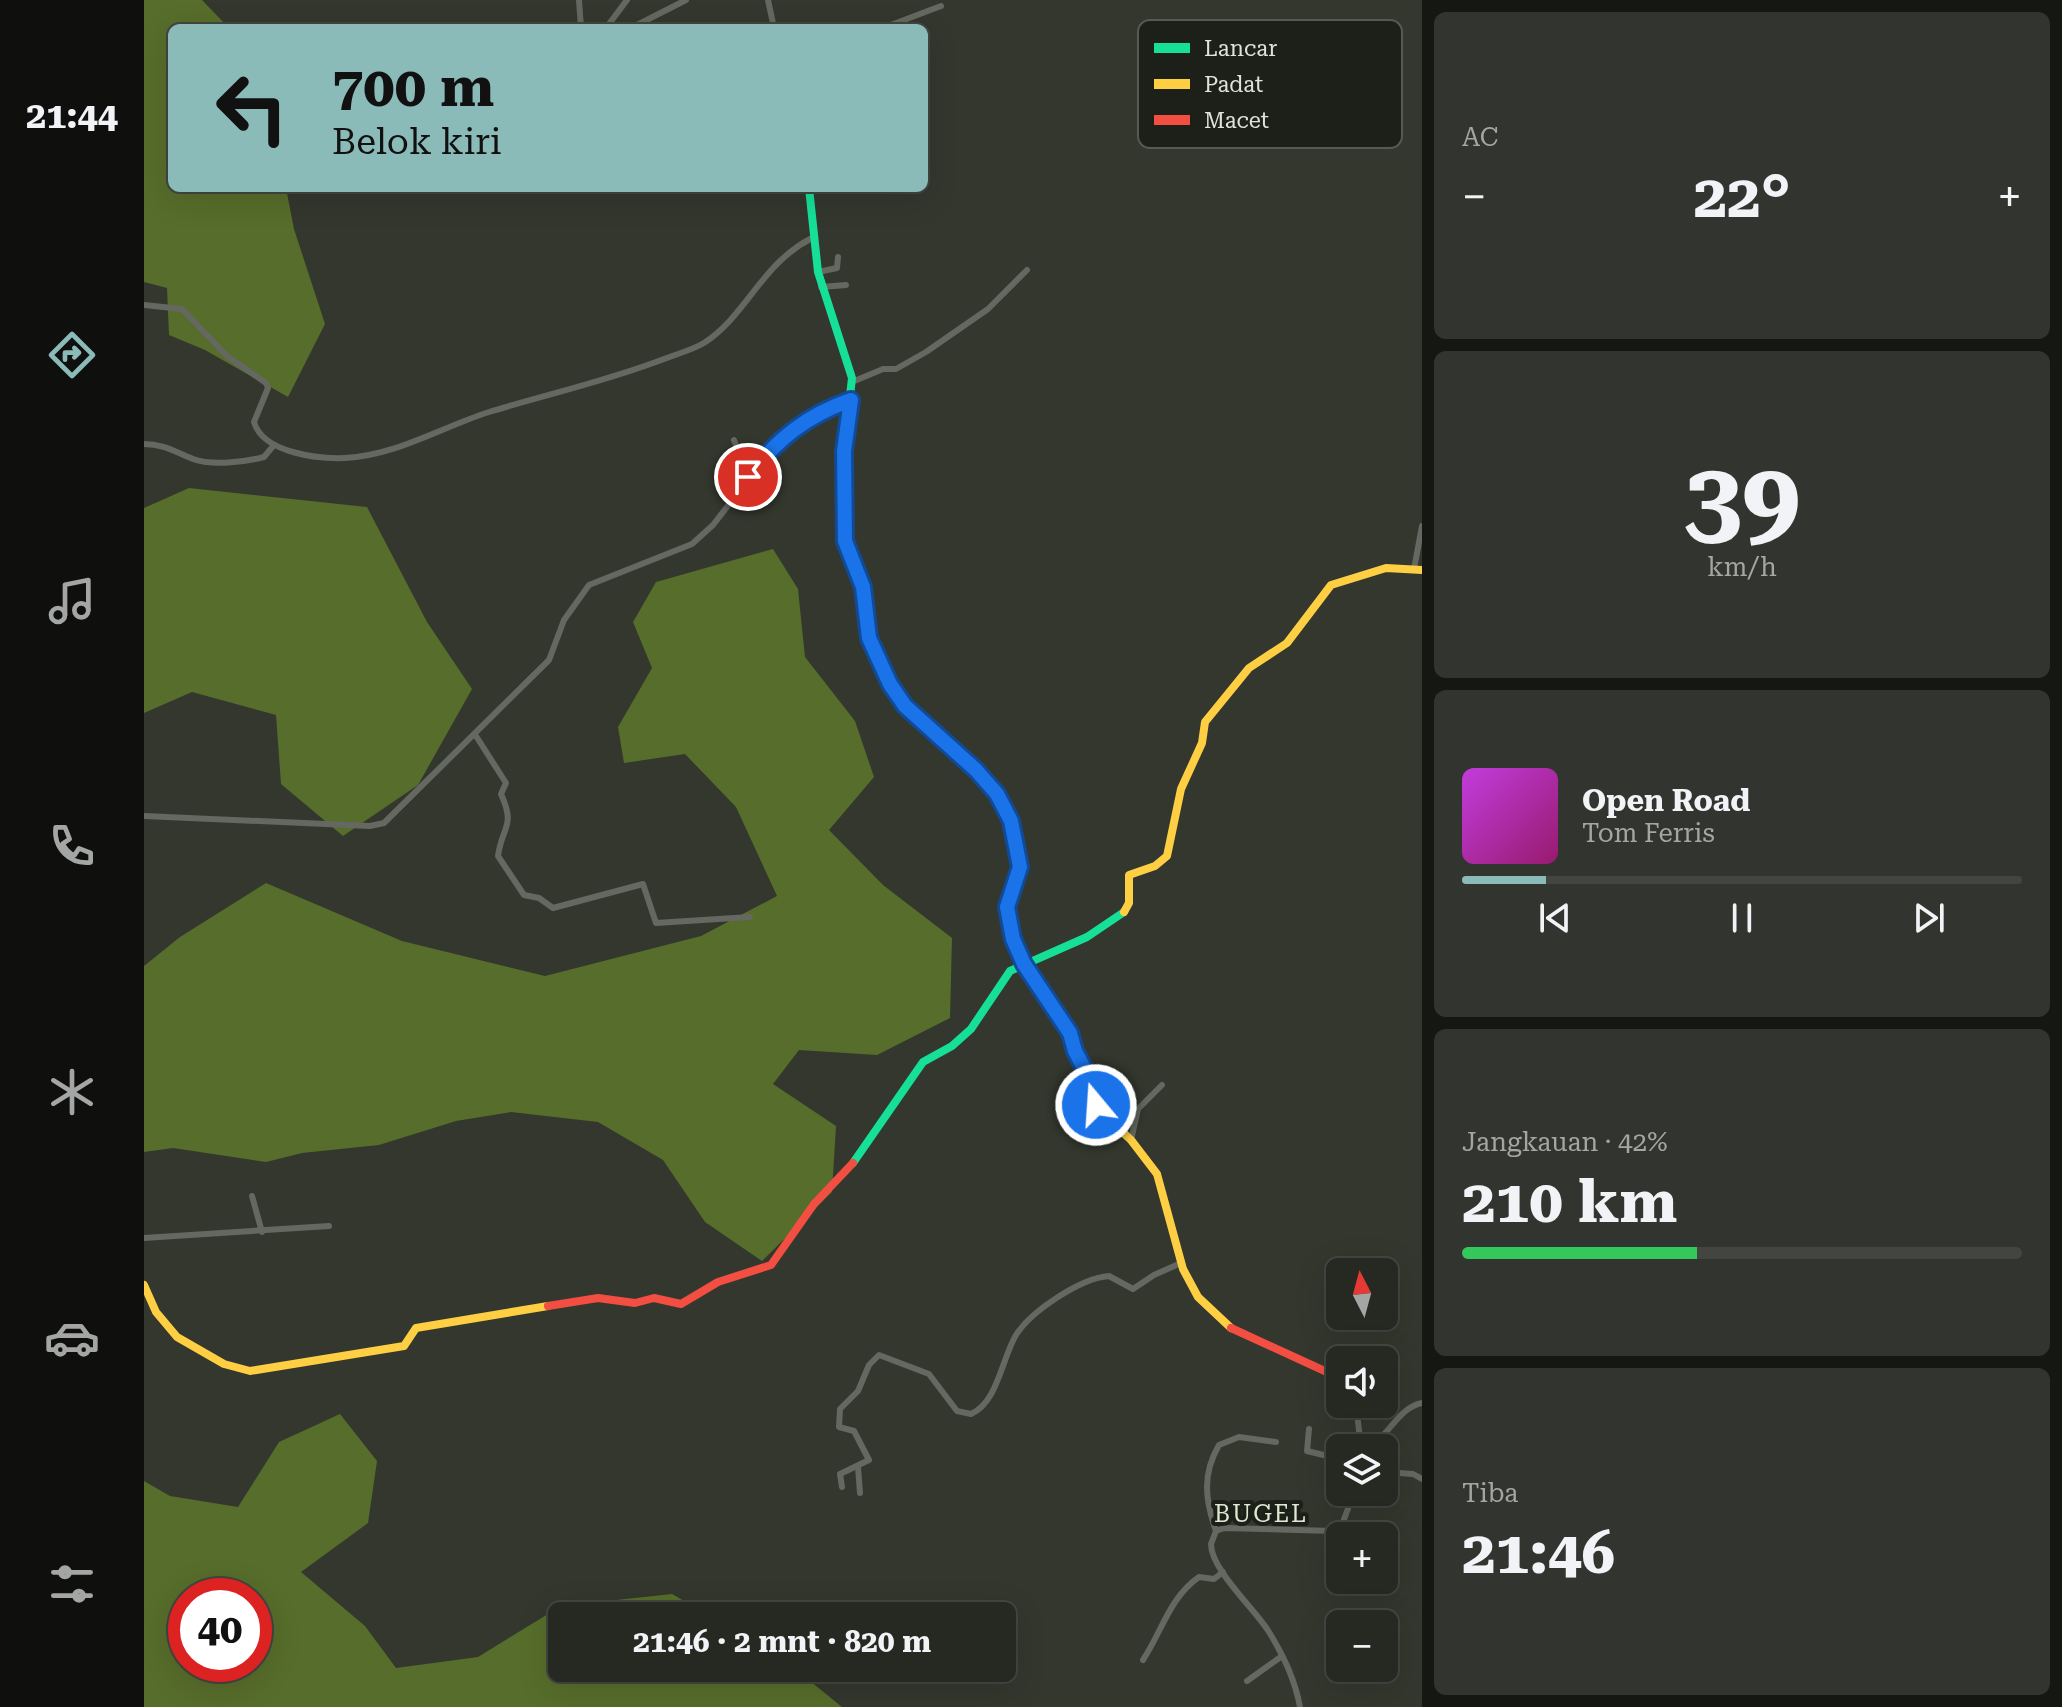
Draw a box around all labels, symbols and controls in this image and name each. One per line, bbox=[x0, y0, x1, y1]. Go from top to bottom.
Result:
legend bbox=[1138, 20, 1402, 148]
text: Lancar bbox=[1204, 36, 1277, 61]
text: 700 m bbox=[332, 54, 494, 120]
icon: left bbox=[200, 56, 304, 160]
text: Padat bbox=[1204, 72, 1263, 97]
text: 21:44 bbox=[26, 95, 118, 137]
text: Macet bbox=[1204, 108, 1269, 133]
text: Belok kiri bbox=[332, 121, 501, 163]
text: AC bbox=[1462, 122, 1498, 152]
text: 22° bbox=[1693, 161, 1791, 232]
text: − bbox=[1462, 171, 1487, 223]
text: + bbox=[1997, 171, 2022, 223]
icon: directions bbox=[44, 327, 100, 383]
text: 39 bbox=[1684, 439, 1800, 560]
pin bbox=[714, 443, 782, 511]
icon: arrive bbox=[726, 455, 770, 499]
text: km/h bbox=[1707, 552, 1777, 582]
icon: music bbox=[44, 573, 100, 629]
text: Open Road bbox=[1582, 783, 1750, 818]
icon: phone bbox=[44, 818, 100, 874]
text: Tom Ferris bbox=[1582, 818, 1715, 848]
icon: previous bbox=[1533, 896, 1577, 940]
icon: pause bbox=[1720, 896, 1764, 940]
icon: next bbox=[1907, 896, 1951, 940]
position arrow bbox=[1054, 1063, 1138, 1147]
icon: climate bbox=[44, 1064, 100, 1120]
text: Jangkauan · 42% bbox=[1462, 1127, 1667, 1157]
text: 210 km bbox=[1462, 1166, 1677, 1237]
north arrow bbox=[1326, 1258, 1398, 1330]
map controls bbox=[1326, 1258, 1398, 1682]
icon: car bbox=[44, 1310, 100, 1366]
button: sound bbox=[1326, 1346, 1398, 1418]
button: layers bbox=[1326, 1434, 1398, 1506]
text: Tiba bbox=[1462, 1478, 1518, 1508]
district label: BUGEL bbox=[1214, 1500, 1308, 1528]
text: 21:46 bbox=[1462, 1517, 1615, 1588]
button: + bbox=[1326, 1522, 1398, 1594]
icon: filters bbox=[44, 1556, 100, 1612]
speed limit sign: 40 bbox=[168, 1578, 272, 1682]
button: − bbox=[1326, 1610, 1398, 1682]
text: 21:46 · 2 mnt · 820 m bbox=[633, 1624, 931, 1659]

